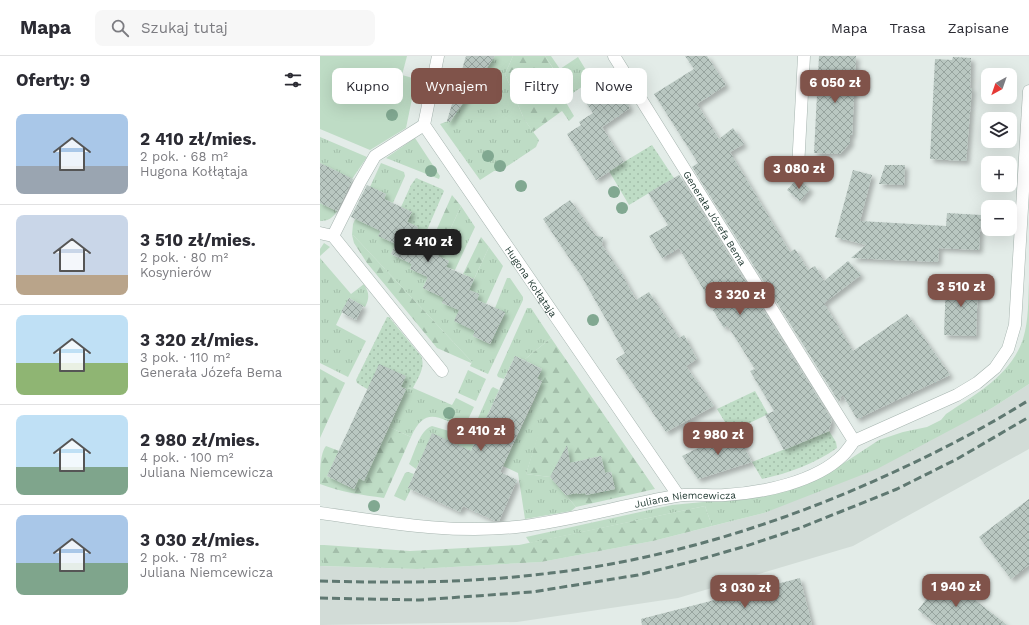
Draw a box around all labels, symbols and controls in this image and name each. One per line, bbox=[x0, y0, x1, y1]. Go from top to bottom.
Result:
search box bbox=[95, 10, 375, 46]
text: Mapa bbox=[20, 16, 71, 39]
icon: search bbox=[109, 17, 131, 39]
text: Szukaj tutaj bbox=[141, 19, 228, 37]
text: Mapa bbox=[831, 20, 867, 36]
text: Trasa bbox=[889, 20, 926, 36]
text: Zapisane bbox=[948, 20, 1009, 36]
chip: Kupno bbox=[332, 68, 403, 104]
chip: Wynajem bbox=[411, 68, 502, 104]
chip: Filtry bbox=[510, 68, 573, 104]
chip: Nowe bbox=[581, 68, 647, 104]
north arrow bbox=[981, 68, 1017, 104]
map controls bbox=[981, 68, 1017, 236]
icon: filters bbox=[282, 69, 304, 91]
text: Oferty: 9 bbox=[16, 70, 90, 90]
pin: 6 050 zł bbox=[794, 70, 876, 104]
text: 6 050 zł bbox=[809, 75, 861, 90]
button: layers bbox=[981, 112, 1017, 148]
text: 2 410 zł/mies. bbox=[140, 129, 256, 149]
icon: home bbox=[48, 130, 96, 178]
text: 2 pok. · 68 m² bbox=[140, 149, 228, 164]
pin: 3 080 zł bbox=[758, 156, 840, 190]
button: + bbox=[981, 156, 1017, 192]
text: 3 080 zł bbox=[773, 161, 825, 176]
text: Hugona Kołłątaja bbox=[140, 164, 248, 179]
street label: Generała Józefa Bema bbox=[681, 169, 749, 268]
button: − bbox=[981, 200, 1017, 236]
pin: 2 410 zł bbox=[387, 229, 469, 263]
text: 3 510 zł/mies. bbox=[140, 230, 256, 250]
icon: home bbox=[48, 231, 96, 279]
text: 2 410 zł bbox=[403, 234, 453, 249]
street label: Hugona Kołłątaja bbox=[503, 244, 560, 319]
text: 2 pok. · 80 m² bbox=[140, 250, 228, 265]
text: Kosynierów bbox=[140, 265, 212, 280]
pin: 3 510 zł bbox=[920, 274, 1002, 308]
text: 3 510 zł bbox=[937, 279, 985, 294]
pin: 3 320 zł bbox=[699, 282, 781, 316]
text: 3 320 zł bbox=[715, 287, 765, 302]
text: 3 320 zł/mies. bbox=[140, 330, 259, 350]
icon: home bbox=[48, 331, 96, 379]
text: 3 pok. · 110 m² bbox=[140, 350, 230, 365]
text: Generała Józefa Bema bbox=[140, 365, 282, 380]
pin: 2 410 zł bbox=[440, 418, 522, 452]
pin: 2 980 zł bbox=[677, 422, 759, 456]
text: 2 410 zł bbox=[456, 423, 506, 438]
text: 2 980 zł bbox=[692, 427, 744, 442]
text: 2 980 zł/mies. bbox=[140, 430, 260, 450]
icon: home bbox=[48, 431, 96, 479]
text: 4 pok. · 100 m² bbox=[140, 450, 234, 465]
text: Juliana Niemcewicza bbox=[140, 465, 273, 480]
street label: Juliana Niemcewicza bbox=[633, 489, 737, 510]
text: 3 030 zł/mies. bbox=[140, 530, 259, 550]
icon: home bbox=[48, 531, 96, 579]
text: 2 pok. · 78 m² bbox=[140, 550, 227, 565]
text: Juliana Niemcewicza bbox=[140, 565, 273, 580]
pin: 1 940 zł bbox=[915, 574, 997, 608]
pin: 3 030 zł bbox=[704, 575, 786, 609]
text: 1 940 zł bbox=[931, 579, 981, 594]
text: 3 030 zł bbox=[719, 580, 771, 595]

